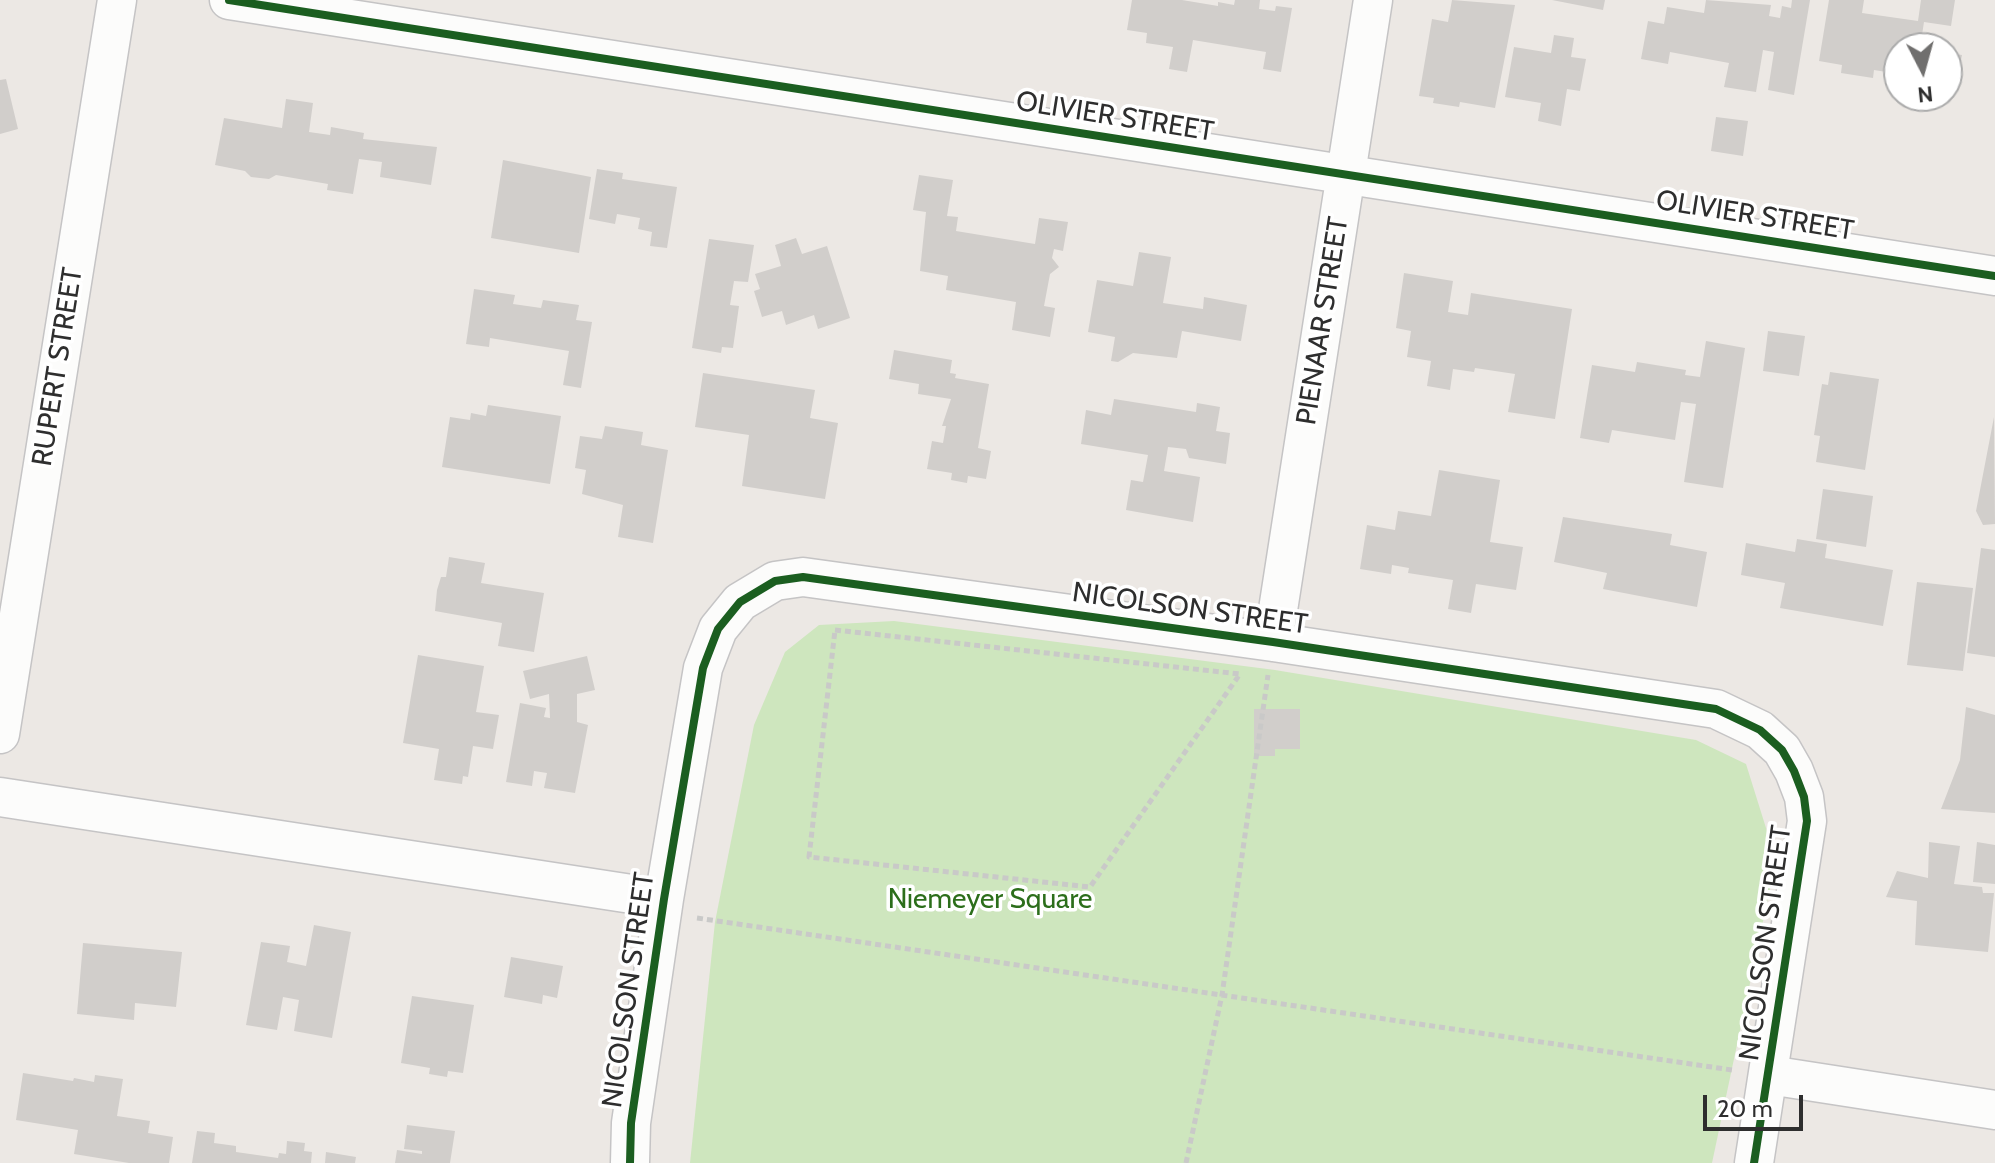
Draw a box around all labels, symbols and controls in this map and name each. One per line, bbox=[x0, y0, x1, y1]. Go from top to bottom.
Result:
north arrow bbox=[1883, 32, 1963, 112]
text: N bbox=[1916, 80, 1935, 109]
street label: OLIVIER STREET bbox=[1014, 85, 1216, 149]
street label: OLIVIER STREET bbox=[1654, 184, 1856, 248]
street label: PIENAAR STREET bbox=[1290, 215, 1356, 427]
street label: RUPERT STREET bbox=[26, 265, 90, 469]
street label: NICOLSON STREET bbox=[1070, 576, 1310, 642]
street label: NICOLSON STREET bbox=[1733, 823, 1799, 1063]
street label: NICOLSON STREET bbox=[596, 870, 662, 1110]
park label: Niemeyer Square bbox=[888, 883, 1092, 917]
scale bar bbox=[1707, 1079, 1807, 1129]
text: 20 m bbox=[1717, 1094, 1773, 1123]

